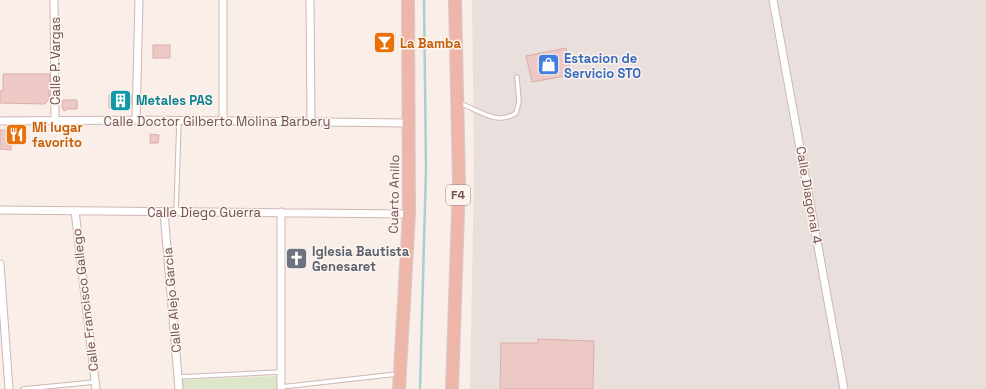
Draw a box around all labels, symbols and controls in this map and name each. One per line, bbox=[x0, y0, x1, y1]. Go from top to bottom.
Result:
street label: Calle P. Vargas bbox=[47, 17, 64, 105]
bar icon: La Bamba bbox=[372, 30, 398, 56]
place label: La Bamba bbox=[400, 35, 461, 52]
place label: Estacion de Servicio STO bbox=[564, 50, 641, 82]
shop icon: Estacion de Servicio STO bbox=[536, 52, 562, 78]
building icon: Metales PAS bbox=[108, 87, 134, 113]
place label: Metales PAS bbox=[136, 92, 213, 109]
street label: Calle Doctor Gilberto Molina Barbery bbox=[104, 113, 330, 130]
place label: Mi lugar favorito bbox=[32, 119, 83, 151]
restaurant icon: Mi lugar favorito bbox=[4, 121, 30, 147]
street label: Calle Diagonal 4 bbox=[792, 145, 826, 245]
street label: Cuarto Anillo bbox=[385, 154, 403, 234]
road number: F4 bbox=[446, 185, 470, 205]
street label: Calle Diego Guerra bbox=[147, 204, 261, 221]
street label: Calle Francisco Gallego bbox=[68, 228, 102, 372]
place label: Iglesia Bautista Genesaret bbox=[312, 243, 410, 275]
church icon: Iglesia Bautista Genesaret bbox=[284, 245, 310, 271]
street label: Calle Alejo García bbox=[159, 246, 185, 353]

